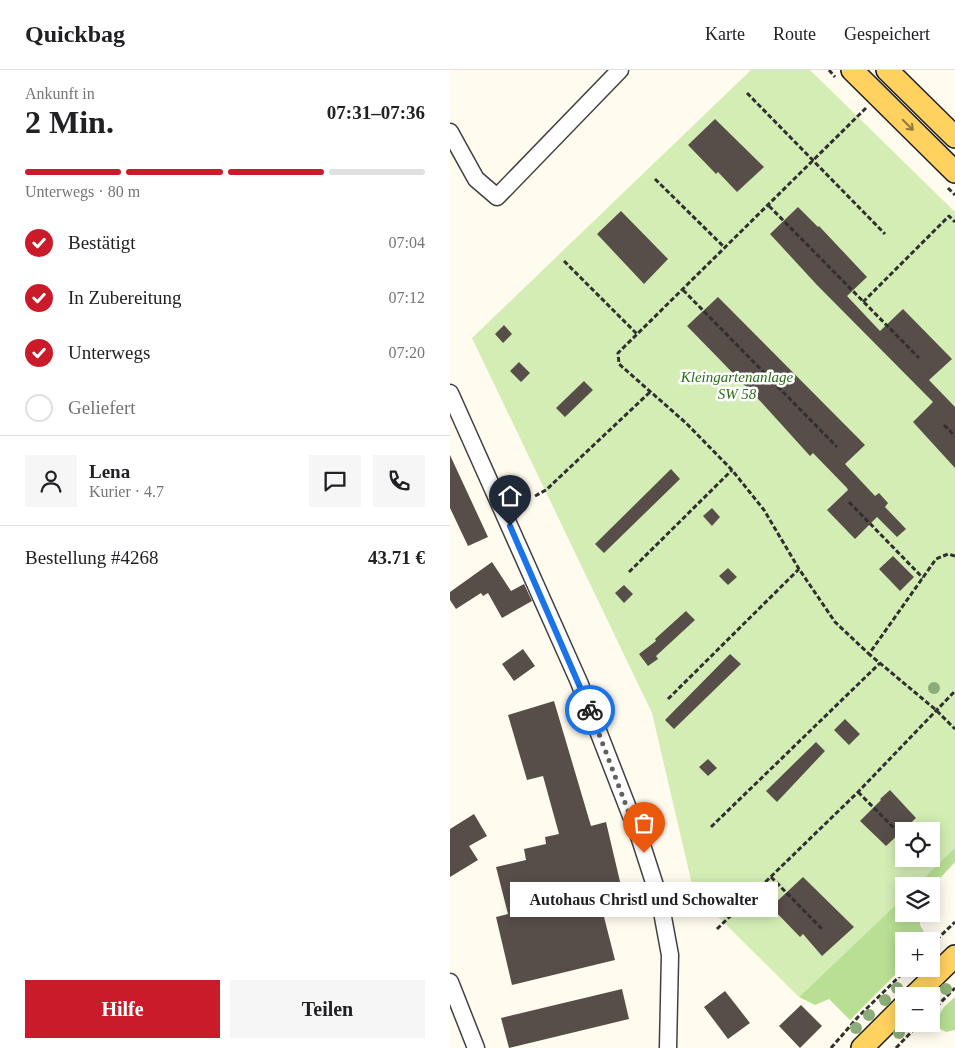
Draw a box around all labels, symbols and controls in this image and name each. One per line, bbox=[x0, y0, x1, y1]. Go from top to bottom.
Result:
text: Quickbag bbox=[25, 21, 125, 47]
text: Karte bbox=[705, 24, 745, 44]
text: Route bbox=[773, 24, 816, 44]
text: Gespeichert bbox=[844, 24, 930, 44]
text: Ankunft in bbox=[25, 85, 95, 102]
text: 07:31–07:36 bbox=[327, 102, 425, 123]
text: 2 Min. bbox=[25, 104, 114, 140]
one-way arrow bbox=[902, 119, 914, 132]
text: Unterwegs · 80 m bbox=[25, 183, 140, 200]
icon: check bbox=[25, 229, 53, 257]
text: Bestätigt bbox=[68, 232, 136, 253]
text: 07:04 bbox=[389, 234, 425, 251]
icon: check bbox=[25, 284, 53, 312]
text: In Zubereitung bbox=[68, 287, 181, 308]
text: 07:12 bbox=[389, 289, 425, 306]
icon: check bbox=[25, 339, 53, 367]
text: Unterwegs bbox=[68, 342, 150, 363]
text: 07:20 bbox=[389, 344, 425, 361]
park label: Kleingartenanlage SW 58 bbox=[680, 369, 794, 402]
text: Geliefert bbox=[68, 397, 136, 418]
button: person bbox=[25, 455, 77, 507]
button: chat bbox=[309, 455, 361, 507]
button: phone bbox=[373, 455, 425, 507]
text: Lena bbox=[89, 461, 130, 482]
pin bbox=[489, 475, 531, 526]
icon: home bbox=[496, 482, 524, 510]
text: Kurier · 4.7 bbox=[89, 483, 164, 500]
text: Bestellung #4268 bbox=[25, 547, 159, 568]
text: 43.71 € bbox=[368, 547, 425, 568]
courier bbox=[565, 685, 615, 735]
icon: bike bbox=[576, 696, 604, 724]
pin bbox=[623, 802, 665, 853]
icon: bag bbox=[630, 809, 658, 837]
map controls bbox=[895, 822, 940, 1032]
button: locate bbox=[895, 822, 940, 867]
button: layers bbox=[895, 877, 940, 922]
callout: Autohaus Christl und Schowalter bbox=[510, 883, 778, 918]
text: Autohaus Christl und Schowalter bbox=[530, 891, 758, 908]
button: + bbox=[895, 932, 940, 977]
button: Hilfe bbox=[25, 980, 220, 1038]
button: Teilen bbox=[230, 980, 425, 1038]
button: − bbox=[895, 987, 940, 1032]

